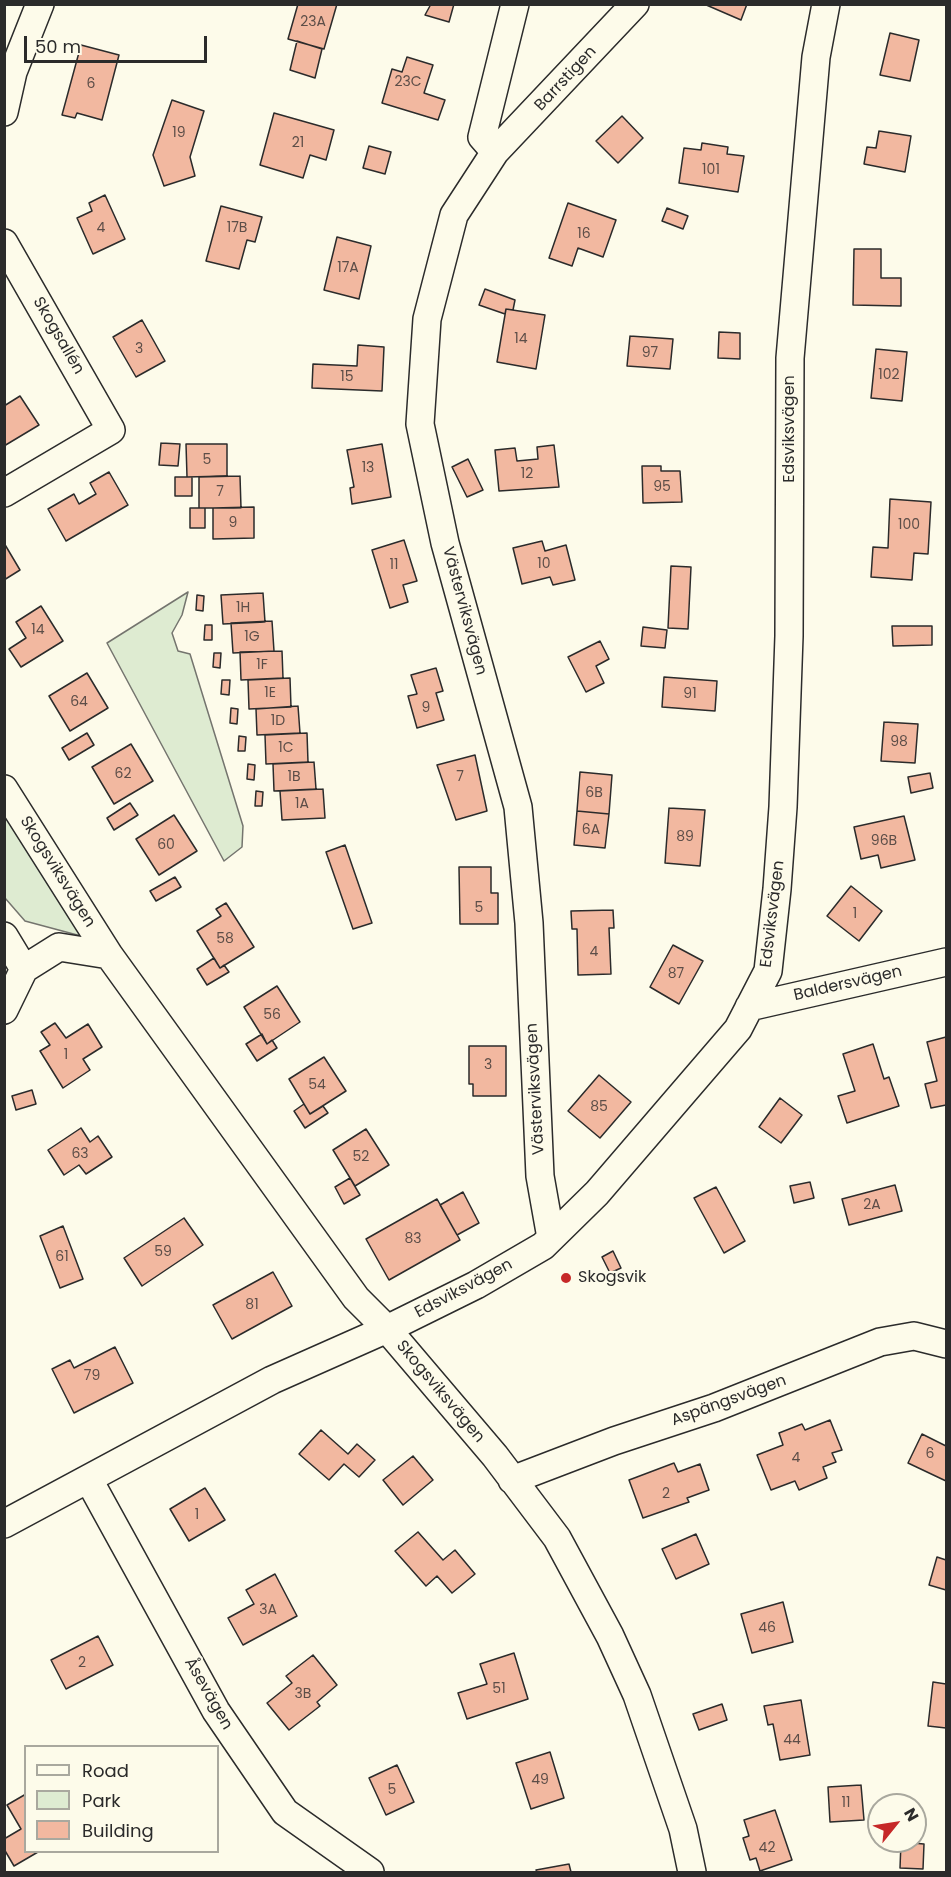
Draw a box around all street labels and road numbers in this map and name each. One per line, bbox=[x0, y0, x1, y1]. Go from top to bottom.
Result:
street label: Barrstigen bbox=[531, 43, 601, 115]
street label: Skogsallén bbox=[28, 294, 88, 378]
street label: Edsviksvägen bbox=[780, 375, 800, 483]
street label: Västerviksvägen bbox=[438, 545, 490, 677]
street label: Skogsviksvägen bbox=[15, 813, 99, 931]
street label: Edsviksvägen bbox=[757, 859, 789, 969]
street label: Baldersvägen bbox=[792, 962, 904, 1006]
street label: Västerviksvägen bbox=[523, 1023, 549, 1155]
street label: Edsviksvägen bbox=[412, 1255, 516, 1323]
street label: Skogsviksvägen bbox=[392, 1337, 488, 1447]
street label: Aspängsvägen bbox=[669, 1371, 789, 1431]
street label: Åsevägen bbox=[180, 1655, 236, 1733]

